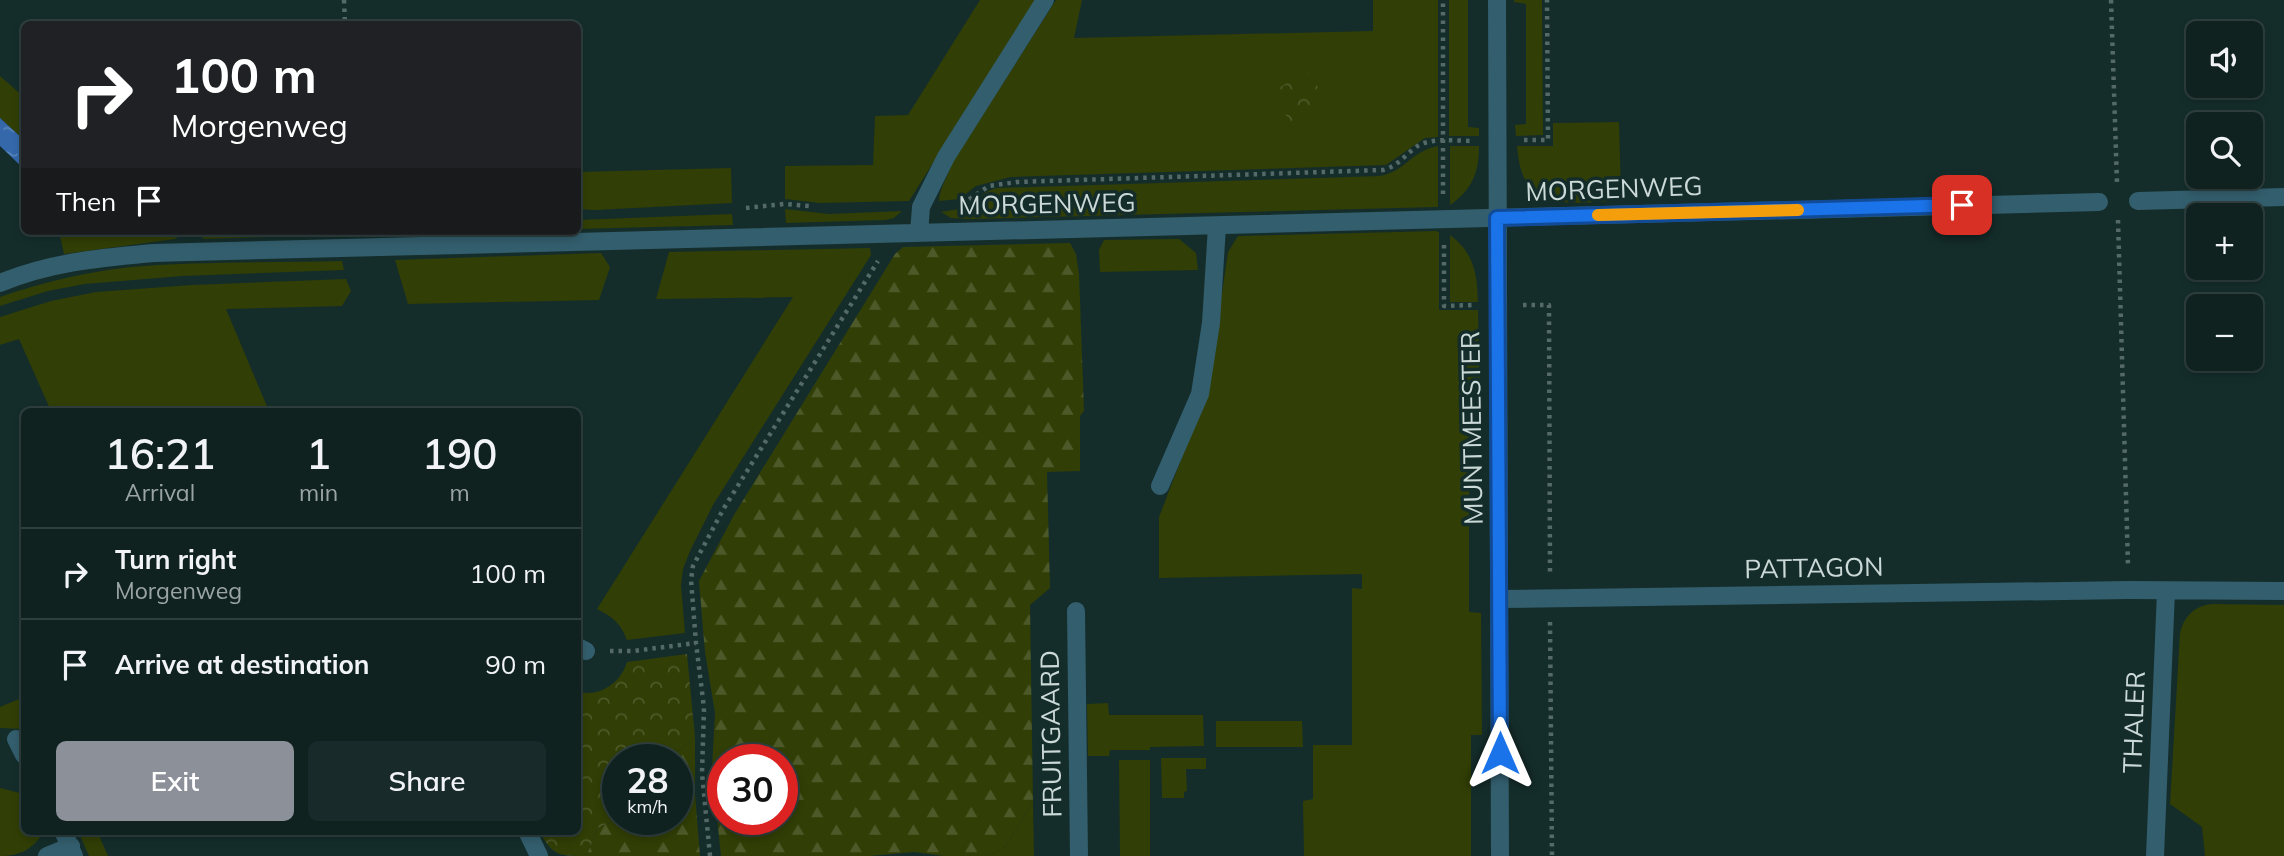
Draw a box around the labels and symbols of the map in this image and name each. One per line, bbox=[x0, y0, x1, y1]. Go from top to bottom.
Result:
street label: MORGENWEG bbox=[1525, 169, 1703, 208]
pin bbox=[1932, 175, 1992, 235]
street label: MORGENWEG bbox=[958, 185, 1136, 222]
street label: MUNTMEESTER bbox=[1453, 331, 1490, 525]
street label: PATTAGON bbox=[1744, 550, 1884, 585]
street label: FRUITGAARD bbox=[1033, 650, 1068, 818]
street label: THALER bbox=[2115, 670, 2152, 774]
position arrow bbox=[1463, 716, 1537, 790]
speed limit sign: 30 bbox=[707, 744, 798, 835]

